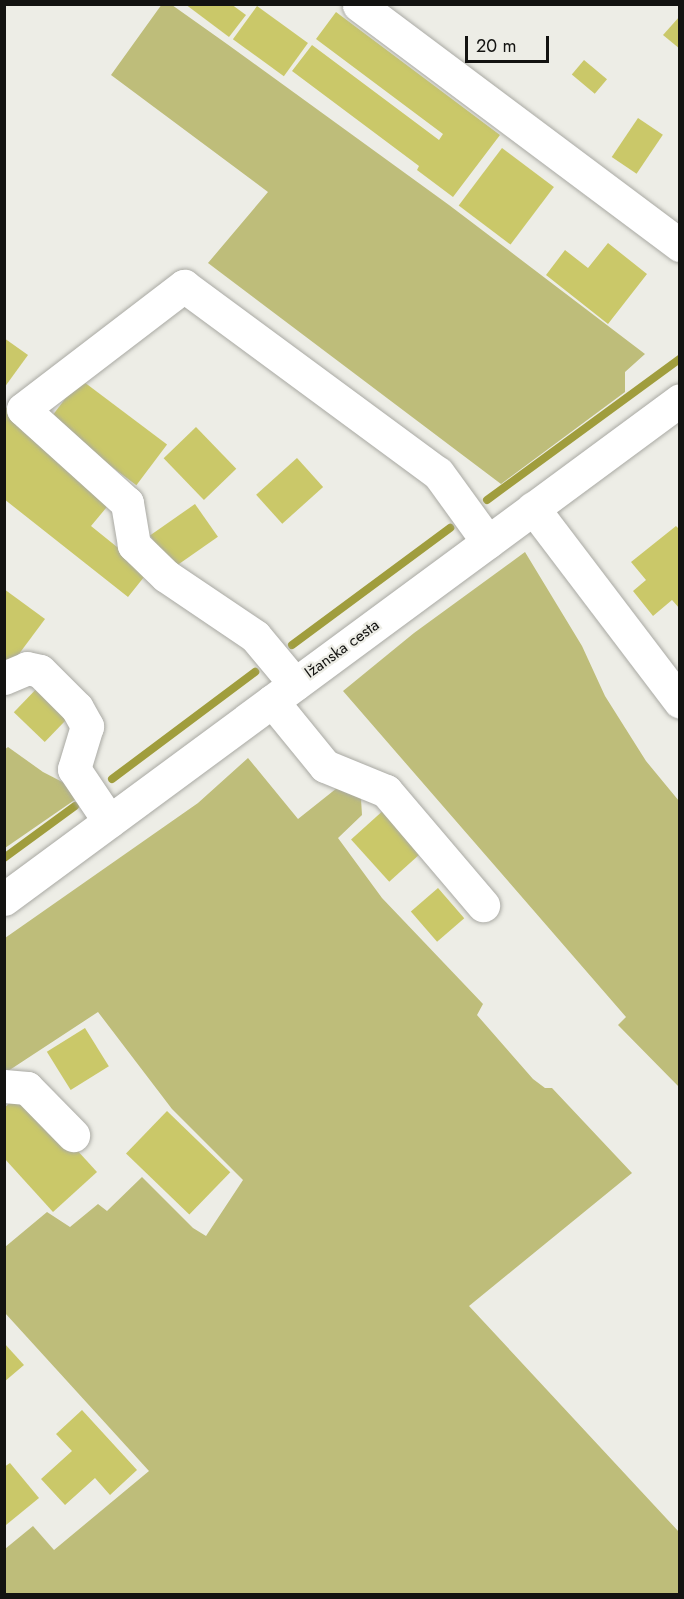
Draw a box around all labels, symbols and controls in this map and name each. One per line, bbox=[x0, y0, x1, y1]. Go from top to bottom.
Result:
scale bar bbox=[468, 24, 552, 62]
text: 20 m bbox=[476, 33, 516, 59]
street label: Ižanska cesta bbox=[301, 616, 383, 682]

